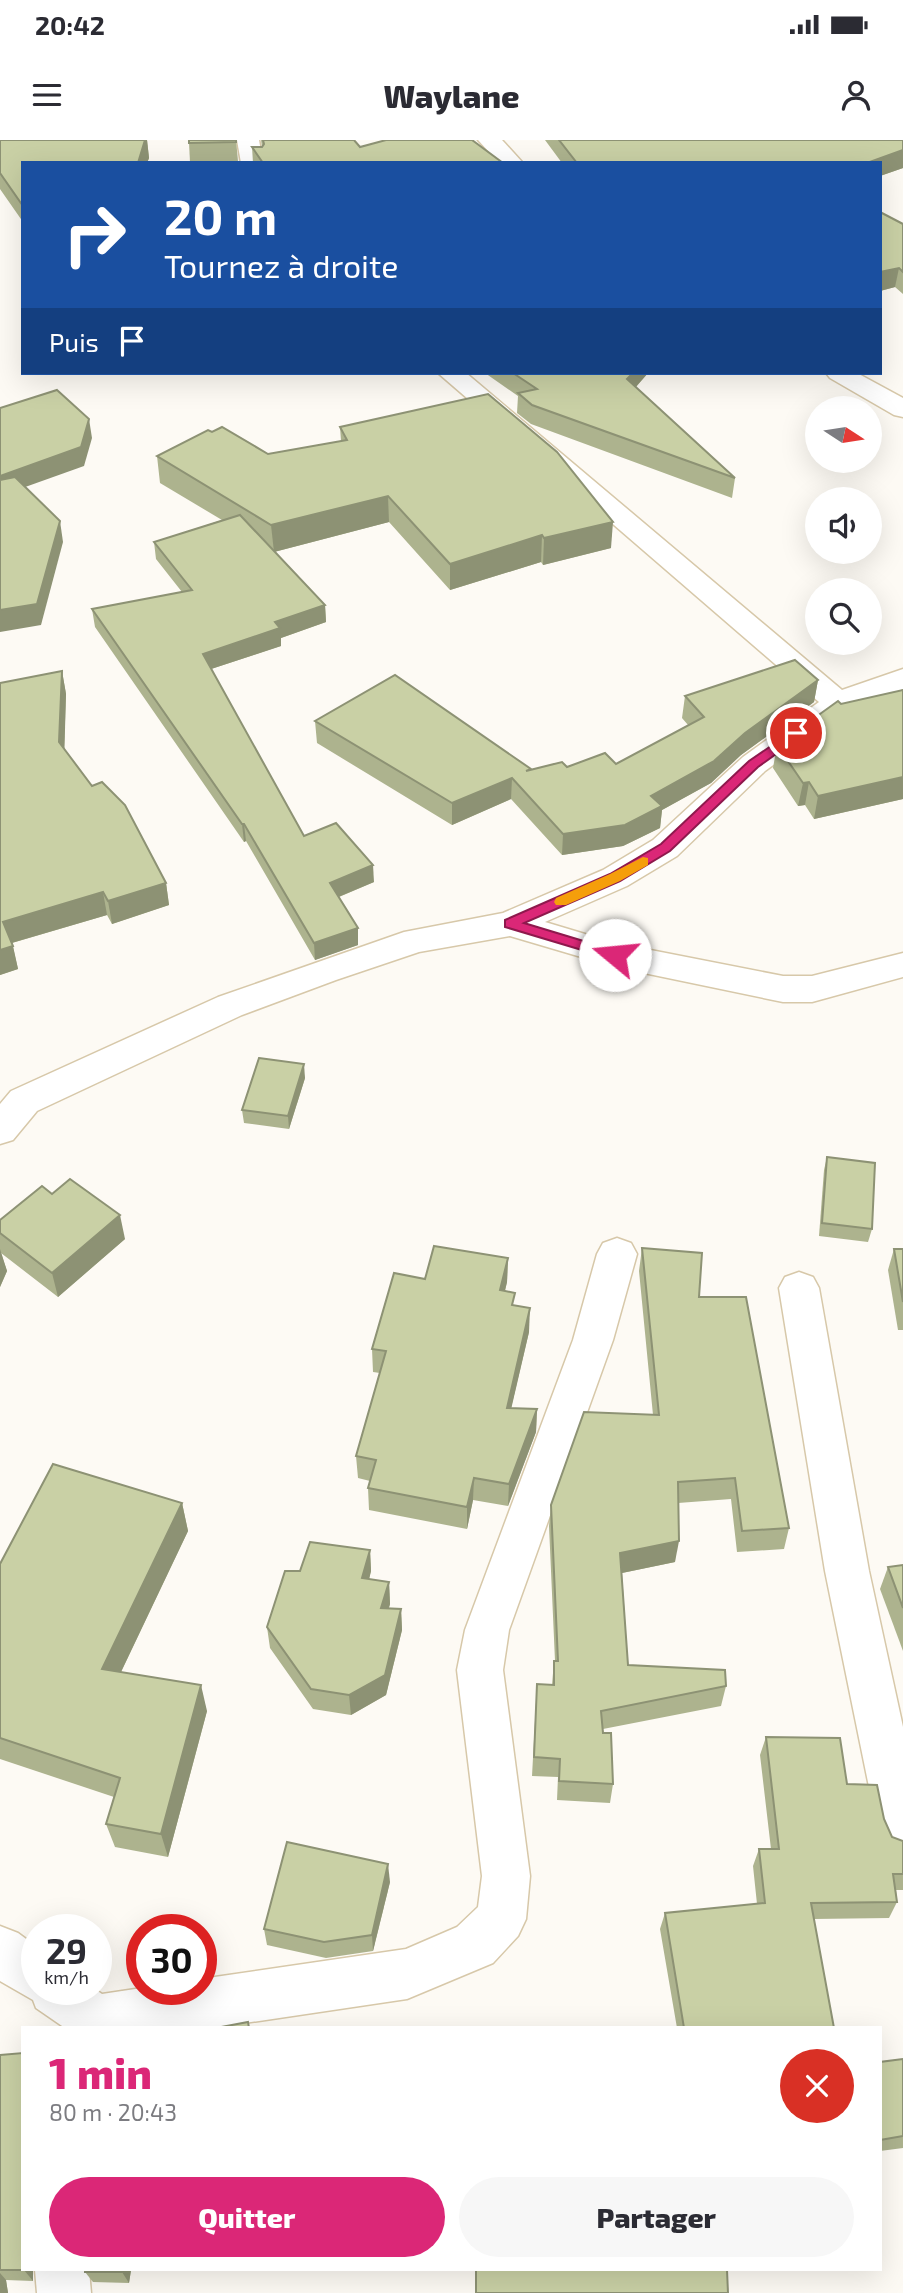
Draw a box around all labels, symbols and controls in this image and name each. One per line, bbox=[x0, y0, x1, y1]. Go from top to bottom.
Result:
text: 20:42 bbox=[35, 9, 105, 40]
icon: menu bbox=[28, 76, 66, 114]
text: Waylane bbox=[383, 76, 520, 114]
icon: person bbox=[837, 76, 875, 114]
text: 20 m bbox=[164, 186, 277, 245]
icon: right bbox=[49, 189, 140, 280]
text: Tournez à droite bbox=[164, 246, 398, 284]
icon: arrive bbox=[113, 322, 151, 360]
text: Puis bbox=[49, 326, 99, 357]
north arrow bbox=[805, 396, 882, 472]
map controls bbox=[805, 396, 882, 655]
button: sound bbox=[805, 487, 882, 564]
button: search bbox=[805, 578, 882, 655]
pin bbox=[766, 703, 826, 763]
icon: arrive bbox=[777, 714, 815, 752]
position arrow bbox=[578, 918, 652, 992]
speed limit sign: 30 bbox=[126, 1914, 217, 2005]
text: 29 bbox=[46, 1929, 87, 1971]
text: km/h bbox=[44, 1966, 89, 1988]
text: 1 min bbox=[49, 2047, 152, 2097]
button: close bbox=[780, 2049, 854, 2123]
text: 80 m · 20:43 bbox=[49, 2098, 177, 2126]
button: Quitter bbox=[49, 2177, 445, 2257]
button: Partager bbox=[459, 2177, 854, 2257]

